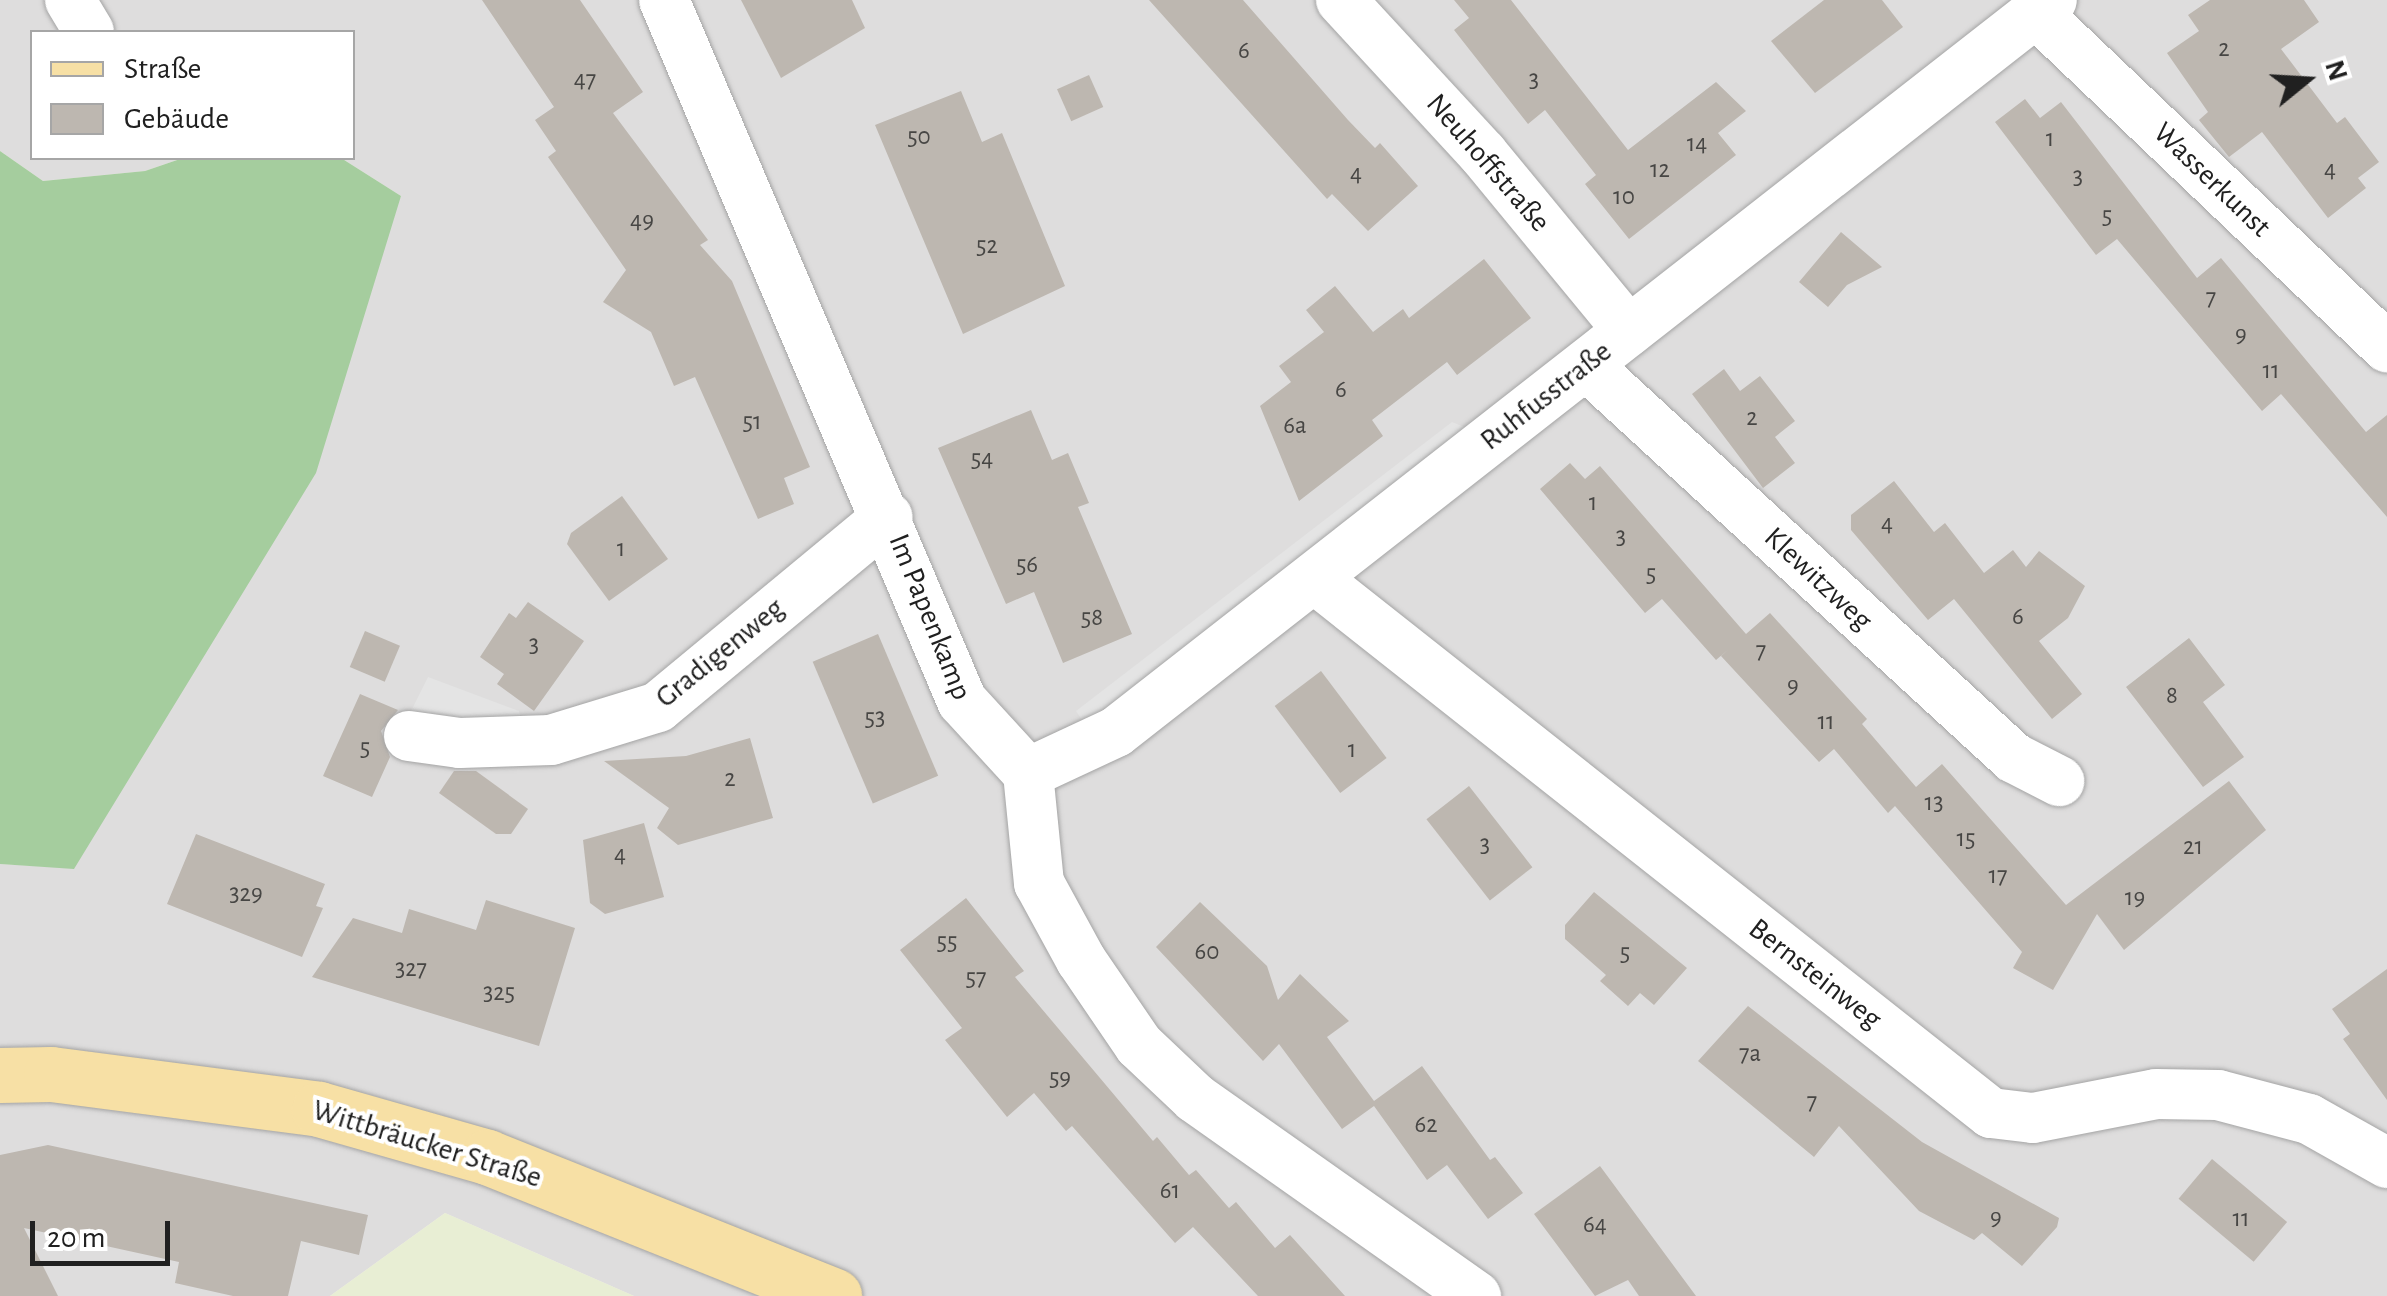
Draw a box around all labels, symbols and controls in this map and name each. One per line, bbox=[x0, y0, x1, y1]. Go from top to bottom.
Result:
legend bbox=[30, 30, 355, 160]
north arrow bbox=[2257, 30, 2357, 130]
house number: 2 bbox=[2218, 34, 2230, 64]
house number: 6 bbox=[1238, 36, 1250, 66]
text: Straße bbox=[124, 54, 201, 84]
text: N bbox=[2319, 57, 2352, 84]
house number: 47 bbox=[574, 65, 596, 95]
house number: 3 bbox=[1529, 65, 1539, 95]
street label: Neuhoffstraße bbox=[1418, 87, 1558, 239]
text: Gebäude bbox=[124, 104, 229, 134]
street label: Wasserkunst bbox=[2146, 115, 2278, 245]
house number: 50 bbox=[907, 122, 931, 152]
house number: 1 bbox=[2046, 124, 2054, 154]
house number: 14 bbox=[1687, 129, 1707, 159]
house number: 12 bbox=[1650, 155, 1670, 185]
house number: 4 bbox=[2324, 155, 2336, 185]
house number: 4 bbox=[1350, 159, 1362, 189]
house number: 3 bbox=[2073, 162, 2083, 192]
house number: 10 bbox=[1613, 182, 1635, 212]
house number: 5 bbox=[2102, 201, 2112, 231]
house number: 49 bbox=[630, 206, 654, 236]
house number: 52 bbox=[976, 231, 998, 261]
house number: 7 bbox=[2206, 283, 2216, 313]
house number: 9 bbox=[2235, 320, 2247, 350]
street label: Ruhfusstraße bbox=[1473, 334, 1619, 458]
house number: 11 bbox=[2262, 356, 2280, 386]
house number: 6 bbox=[1335, 375, 1347, 405]
house number: 2 bbox=[1746, 403, 1758, 433]
house number: 51 bbox=[742, 407, 762, 437]
house number: 6a bbox=[1283, 411, 1307, 441]
house number: 54 bbox=[971, 444, 993, 474]
house number: 1 bbox=[1589, 488, 1597, 518]
house number: 4 bbox=[1881, 509, 1893, 539]
street label: Klewitzweg bbox=[1756, 520, 1880, 638]
house number: 3 bbox=[1616, 522, 1626, 552]
street label: Im Papenkamp bbox=[880, 529, 980, 705]
house number: 1 bbox=[617, 534, 625, 564]
house number: 56 bbox=[1016, 550, 1038, 580]
house number: 5 bbox=[1646, 559, 1656, 589]
street label: Gradigenweg bbox=[649, 590, 791, 716]
house number: 6 bbox=[2012, 602, 2024, 632]
house number: 58 bbox=[1081, 603, 1103, 633]
house number: 3 bbox=[529, 630, 539, 660]
house number: 7 bbox=[1756, 636, 1766, 666]
house number: 9 bbox=[1787, 671, 1799, 701]
house number: 8 bbox=[2166, 681, 2178, 711]
house number: 53 bbox=[865, 703, 885, 733]
house number: 11 bbox=[1817, 707, 1835, 737]
house number: 5 bbox=[360, 733, 370, 763]
house number: 1 bbox=[1348, 735, 1356, 765]
house number: 2 bbox=[724, 764, 736, 794]
house number: 13 bbox=[1925, 788, 1943, 818]
house number: 15 bbox=[1956, 824, 1976, 854]
house number: 3 bbox=[1480, 830, 1490, 860]
house number: 21 bbox=[2183, 832, 2203, 862]
house number: 4 bbox=[614, 840, 626, 870]
house number: 17 bbox=[1988, 861, 2008, 891]
house number: 329 bbox=[229, 879, 263, 909]
house number: 19 bbox=[2125, 883, 2145, 913]
street label: Bernsteinweg bbox=[1741, 911, 1889, 1037]
house number: 55 bbox=[937, 927, 957, 957]
house number: 60 bbox=[1195, 937, 1219, 967]
house number: 5 bbox=[1620, 938, 1630, 968]
house number: 327 bbox=[395, 954, 427, 984]
house number: 57 bbox=[966, 963, 986, 993]
house number: 325 bbox=[483, 978, 515, 1008]
house number: 7a bbox=[1739, 1039, 1761, 1069]
house number: 59 bbox=[1049, 1063, 1071, 1093]
house number: 7 bbox=[1807, 1087, 1817, 1117]
street label: Wittbräucker Straße bbox=[308, 1092, 546, 1196]
house number: 62 bbox=[1414, 1110, 1438, 1140]
house number: 61 bbox=[1160, 1176, 1180, 1206]
scale bar bbox=[35, 1201, 175, 1263]
house number: 9 bbox=[1990, 1203, 2002, 1233]
house number: 11 bbox=[2232, 1204, 2250, 1234]
house number: 64 bbox=[1583, 1210, 1607, 1240]
text: 20 m bbox=[47, 1223, 105, 1253]

